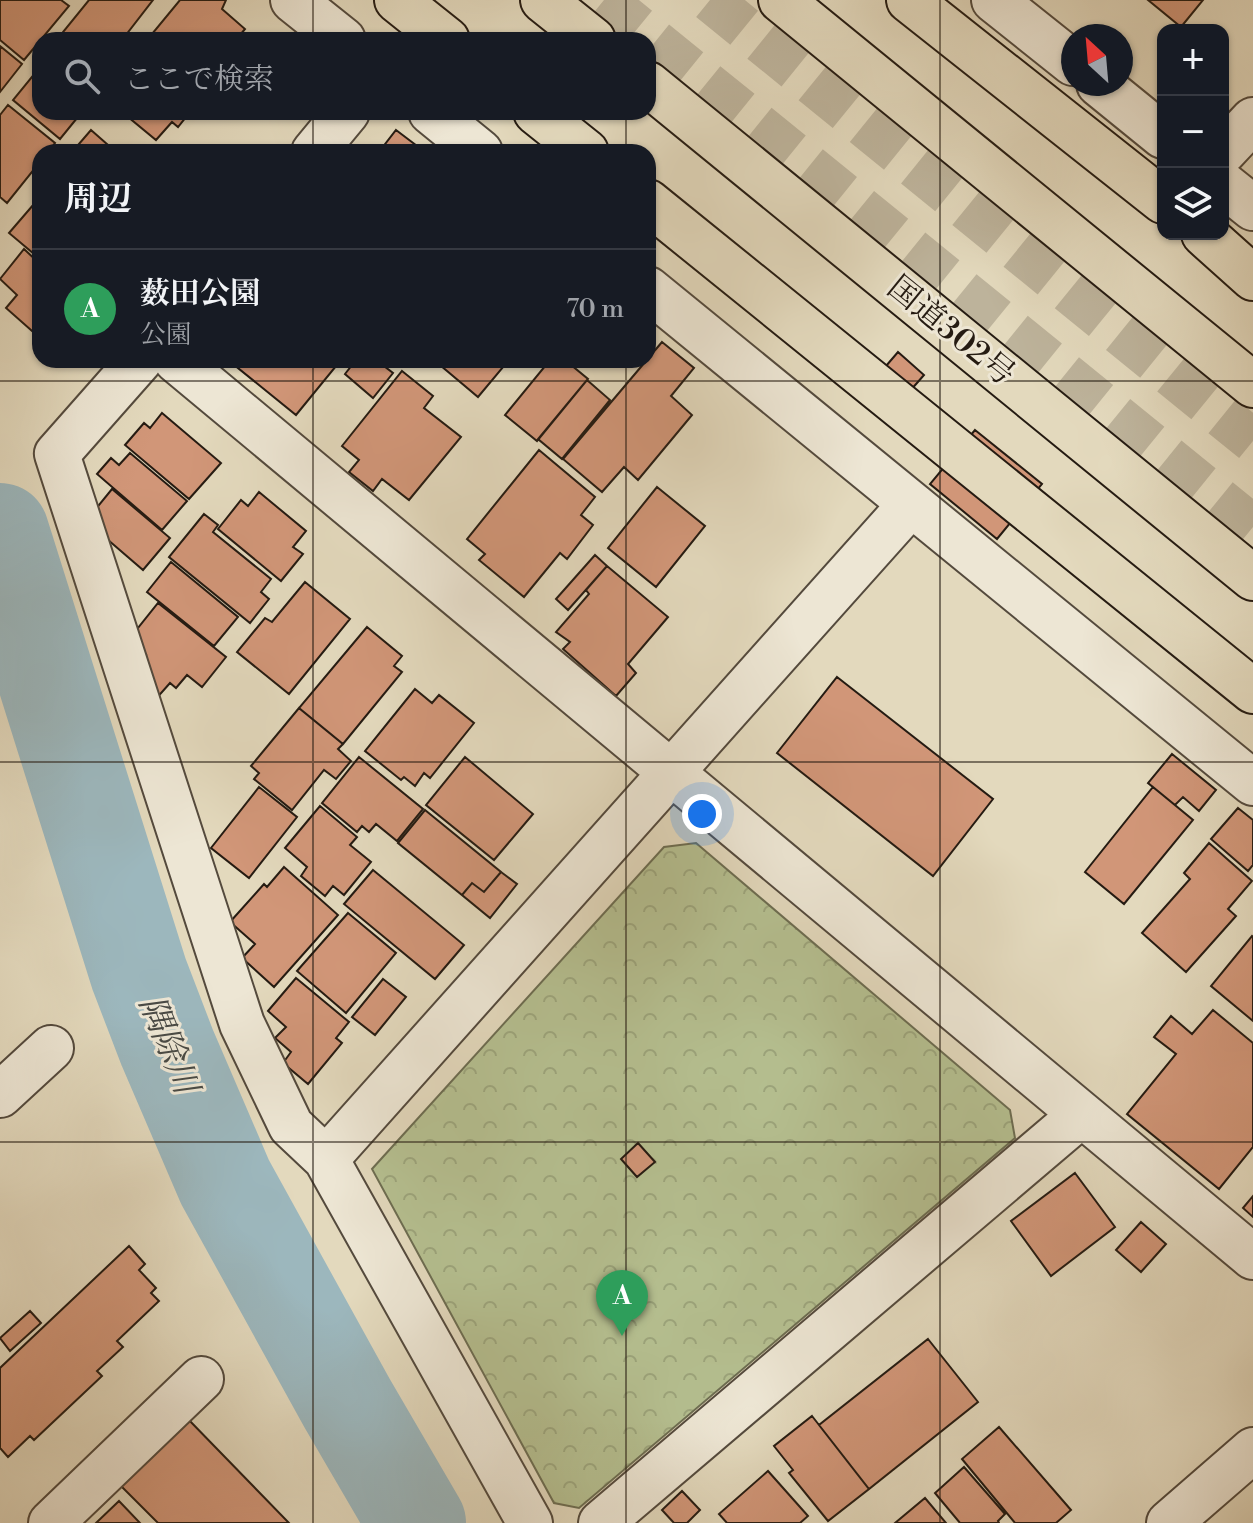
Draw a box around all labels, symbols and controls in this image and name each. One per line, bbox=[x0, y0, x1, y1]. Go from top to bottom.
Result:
north arrow bbox=[1061, 24, 1133, 96]
map controls bbox=[1157, 24, 1229, 240]
button: + bbox=[1157, 24, 1229, 96]
search box bbox=[32, 32, 656, 120]
icon: search bbox=[60, 54, 104, 98]
text: ここで検索 bbox=[124, 61, 274, 99]
button: − bbox=[1157, 96, 1229, 168]
button: layers bbox=[1157, 168, 1229, 240]
text: 周辺 bbox=[64, 179, 132, 221]
street label: 国道302号 bbox=[879, 267, 1023, 395]
text: 薮田公園 bbox=[140, 275, 260, 313]
text: A bbox=[81, 293, 99, 325]
text: 70 m bbox=[566, 293, 624, 325]
text: 公園 bbox=[140, 319, 192, 351]
your location bbox=[682, 794, 722, 834]
water label: 隅除川 bbox=[129, 990, 208, 1104]
pin: A bbox=[596, 1270, 648, 1336]

